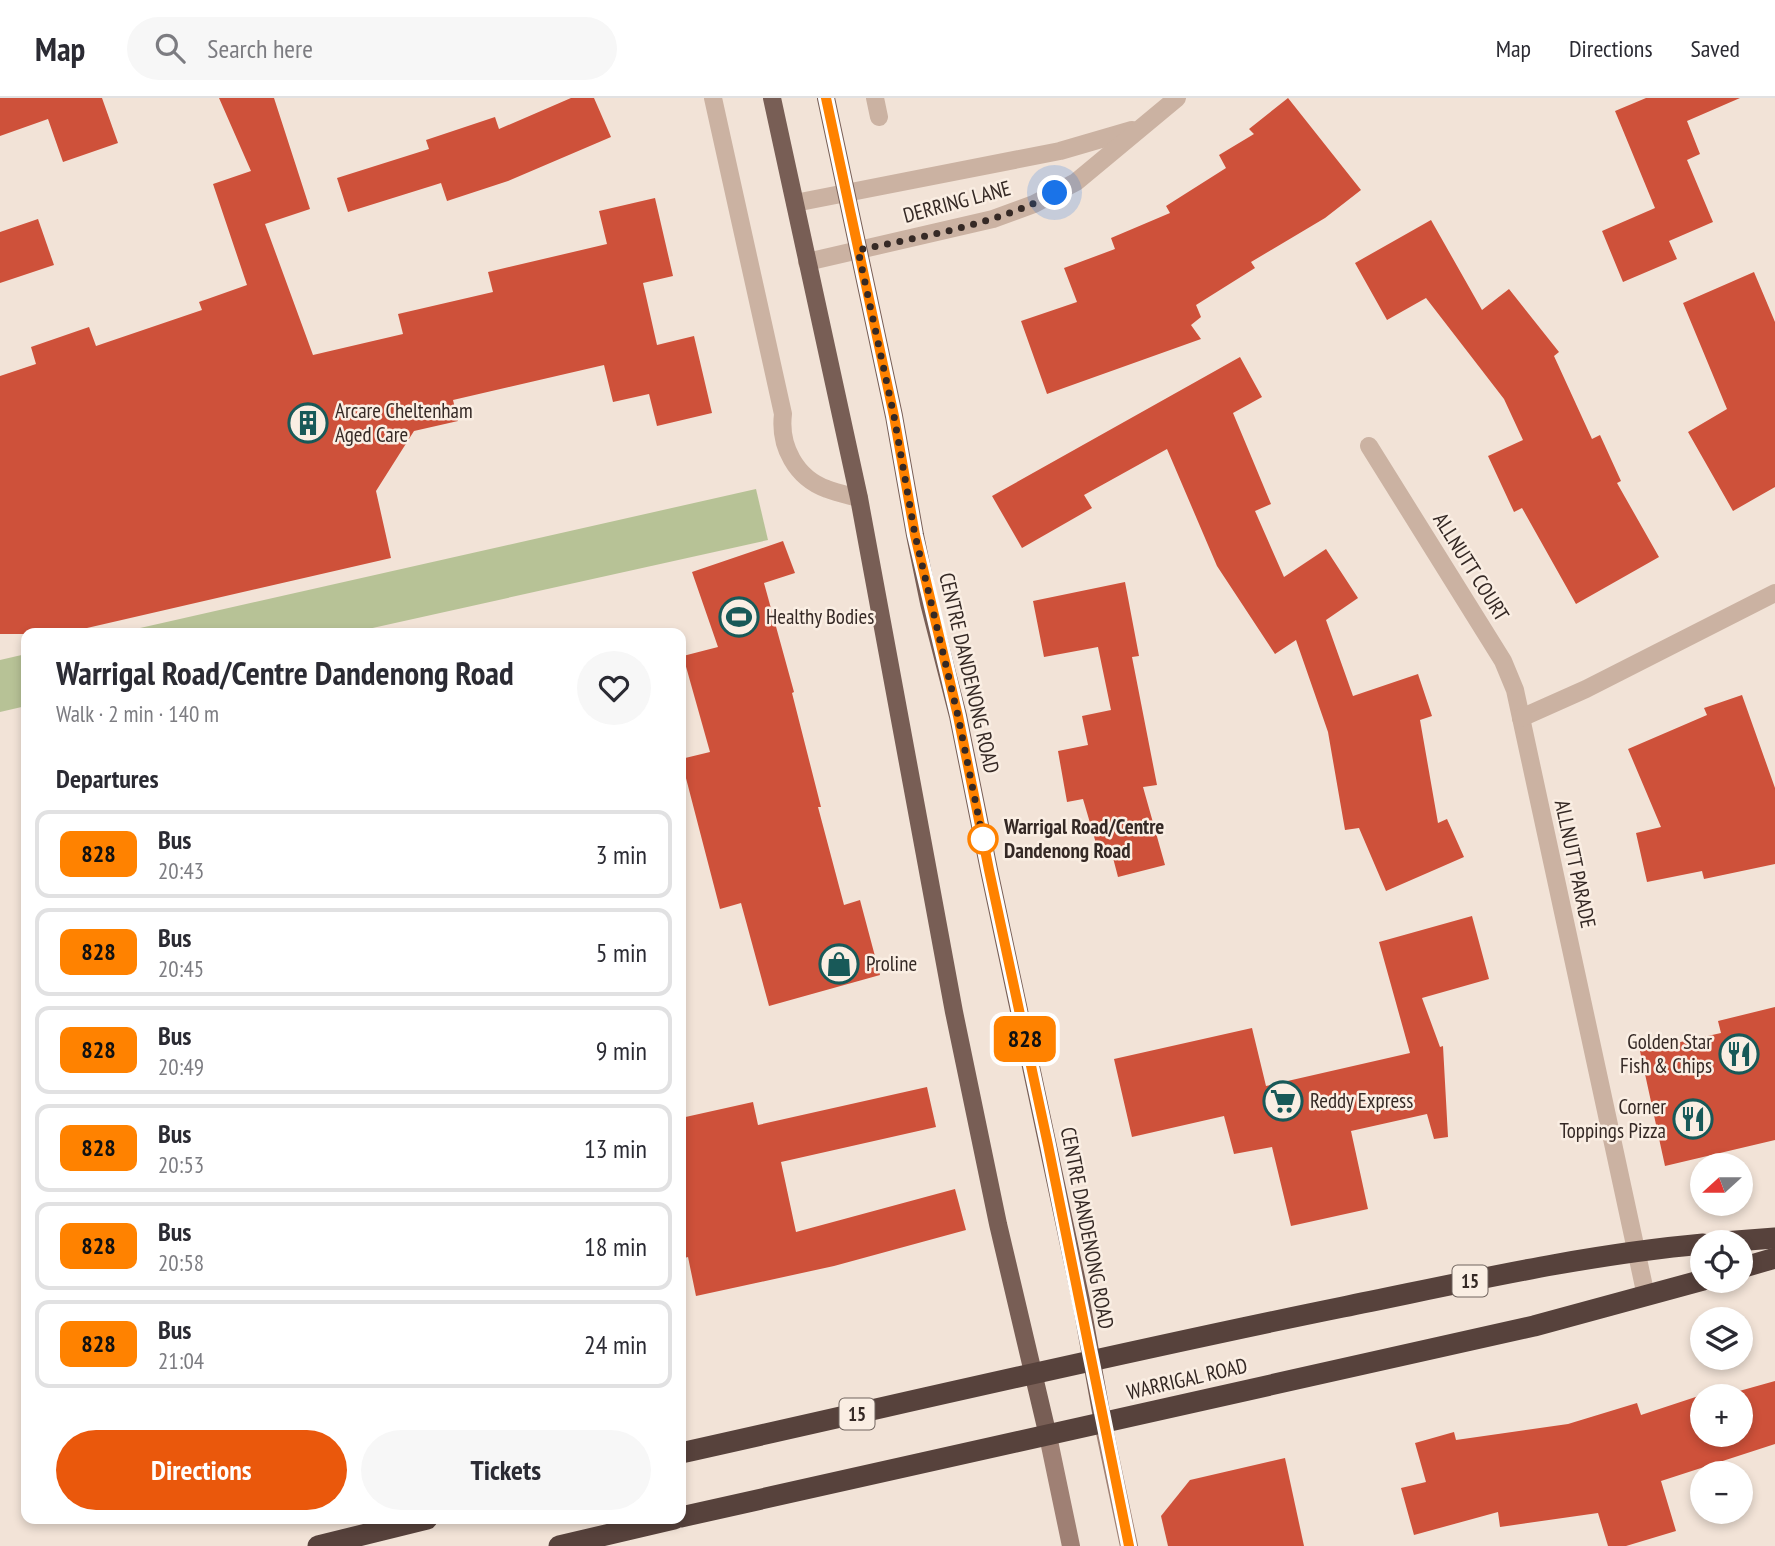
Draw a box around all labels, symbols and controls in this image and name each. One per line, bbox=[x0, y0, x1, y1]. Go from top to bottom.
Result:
search box bbox=[127, 17, 617, 80]
text: Map bbox=[35, 27, 85, 70]
icon: search bbox=[151, 29, 189, 67]
text: Search here bbox=[207, 32, 313, 65]
text: Map bbox=[1496, 33, 1531, 64]
text: Directions bbox=[1569, 33, 1653, 64]
text: Saved bbox=[1691, 33, 1740, 64]
street label: DERRING LANE bbox=[900, 174, 1014, 229]
your location bbox=[1037, 175, 1072, 210]
place label: Arcare Cheltenham Aged Care bbox=[335, 397, 473, 448]
building icon: Arcare Cheltenham Aged Care bbox=[287, 402, 329, 444]
street label: ALLNUTT COURT bbox=[1427, 508, 1516, 626]
street label: CENTRE DANDENONG ROAD bbox=[933, 570, 1006, 776]
sports icon: Healthy Bodies bbox=[718, 596, 760, 638]
place label: Healthy Bodies bbox=[766, 603, 874, 630]
text: Warrigal Road/Centre Dandenong Road bbox=[56, 651, 514, 694]
button: heart bbox=[577, 651, 651, 725]
text: Walk · 2 min · 140 m bbox=[56, 699, 219, 728]
text: Departures bbox=[56, 762, 159, 795]
street label: ALLNUTT PARADE bbox=[1549, 797, 1602, 930]
place label: Warrigal Road/Centre Dandenong Road bbox=[1003, 813, 1164, 864]
text: Bus bbox=[158, 823, 191, 856]
marker: Warrigal Road/Centre Dandenong Road bbox=[968, 824, 998, 854]
text: 828 bbox=[81, 838, 116, 869]
text: 3 min bbox=[596, 838, 647, 871]
text: 20:43 bbox=[158, 856, 204, 885]
text: Bus bbox=[158, 921, 191, 954]
text: 828 bbox=[81, 936, 116, 967]
text: 5 min bbox=[596, 936, 647, 969]
shop icon: Proline bbox=[818, 943, 860, 985]
place label: Proline bbox=[866, 950, 917, 977]
text: 20:45 bbox=[158, 954, 204, 983]
line badge: 828 bbox=[985, 1016, 1065, 1062]
text: Bus bbox=[158, 1019, 191, 1052]
text: 828 bbox=[1008, 1023, 1042, 1054]
place label: Golden Star Fish & Chips bbox=[1620, 1028, 1712, 1079]
restaurant icon: Golden Star Fish & Chips bbox=[1718, 1033, 1760, 1075]
text: 828 bbox=[81, 1034, 116, 1065]
text: 9 min bbox=[596, 1034, 647, 1067]
text: 20:49 bbox=[158, 1052, 204, 1081]
supermarket icon: Reddy Express bbox=[1262, 1080, 1304, 1122]
place label: Reddy Express bbox=[1310, 1087, 1413, 1114]
place label: Corner Toppings Pizza bbox=[1559, 1093, 1666, 1144]
restaurant icon: Corner Toppings Pizza bbox=[1672, 1098, 1714, 1140]
text: Bus bbox=[158, 1117, 191, 1150]
street label: CENTRE DANDENONG ROAD bbox=[1055, 1125, 1120, 1331]
text: 828 bbox=[81, 1132, 116, 1163]
text: 13 min bbox=[584, 1132, 647, 1165]
text: 20:53 bbox=[158, 1150, 204, 1179]
north arrow bbox=[1690, 1153, 1754, 1216]
map controls bbox=[1690, 1153, 1753, 1524]
text: Bus bbox=[158, 1215, 191, 1248]
text: 828 bbox=[81, 1230, 116, 1261]
text: 18 min bbox=[584, 1230, 647, 1263]
button: locate bbox=[1690, 1230, 1753, 1293]
text: 20:58 bbox=[158, 1248, 204, 1277]
road number: 15 bbox=[1452, 1266, 1488, 1296]
button: layers bbox=[1690, 1307, 1753, 1370]
text: Bus bbox=[158, 1313, 191, 1346]
text: 828 bbox=[81, 1328, 116, 1359]
text: 24 min bbox=[584, 1328, 647, 1361]
text: 21:04 bbox=[158, 1346, 204, 1375]
street label: WARRIGAL ROAD bbox=[1124, 1352, 1250, 1405]
button: + bbox=[1690, 1384, 1753, 1447]
road number: 15 bbox=[840, 1398, 874, 1430]
button: Directions bbox=[56, 1430, 347, 1510]
button: Tickets bbox=[361, 1430, 651, 1510]
button: − bbox=[1690, 1461, 1753, 1524]

